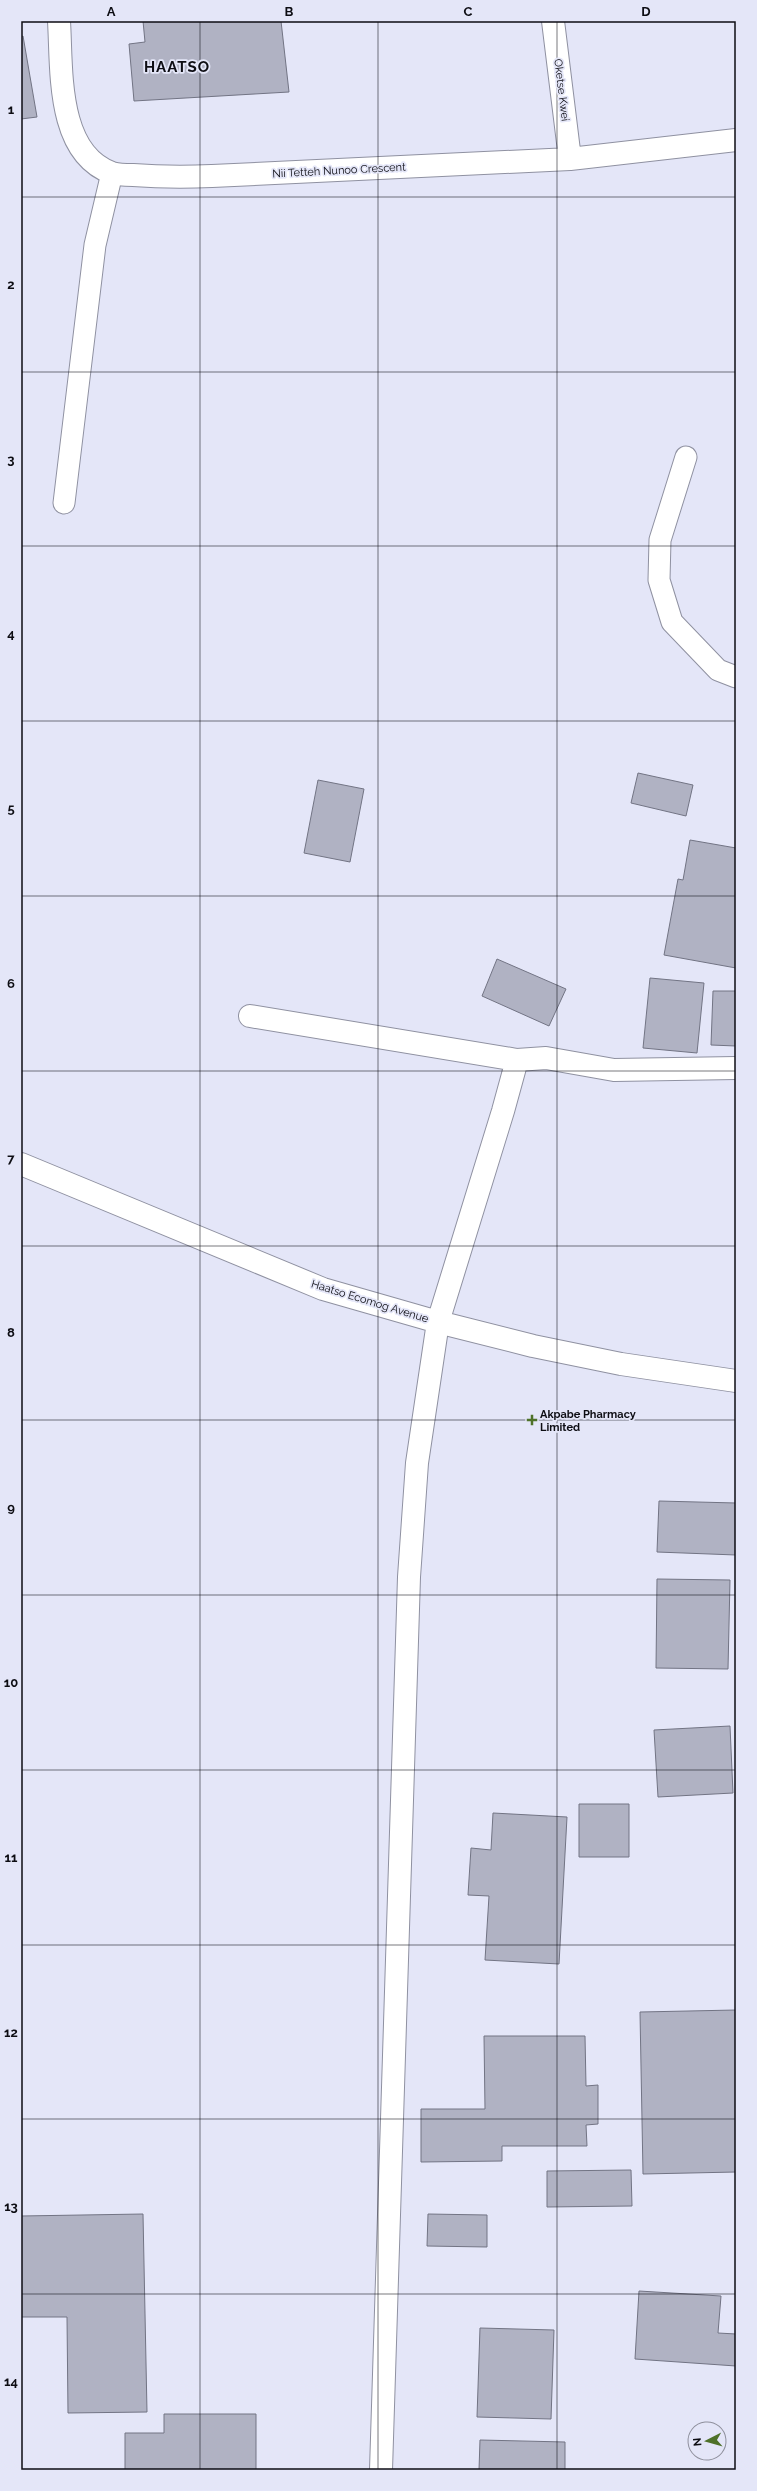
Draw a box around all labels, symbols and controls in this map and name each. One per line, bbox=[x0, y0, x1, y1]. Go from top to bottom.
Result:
text: A bbox=[107, 4, 116, 19]
text: B bbox=[285, 4, 294, 19]
text: C bbox=[464, 4, 473, 19]
text: D bbox=[641, 4, 651, 19]
district label: HAATSO bbox=[144, 58, 210, 76]
street label: Oketse Kwei bbox=[551, 58, 572, 122]
text: 1 bbox=[8, 102, 15, 117]
street label: Nii Tetteh Nunoo Crescent bbox=[272, 161, 406, 180]
text: 2 bbox=[7, 277, 15, 292]
text: 3 bbox=[7, 452, 15, 467]
text: 4 bbox=[7, 626, 15, 641]
text: 5 bbox=[7, 801, 15, 816]
text: 6 bbox=[7, 976, 15, 991]
text: 7 bbox=[7, 1151, 15, 1166]
street label: Haatso Ecomog Avenue bbox=[310, 1277, 431, 1326]
text: 8 bbox=[7, 1325, 15, 1340]
place label: Akpabe Pharmacy Limited bbox=[540, 1408, 636, 1434]
marker: Akpabe Pharmacy Limited bbox=[527, 1415, 537, 1425]
text: 9 bbox=[7, 1500, 15, 1515]
text: 10 bbox=[4, 1675, 18, 1690]
text: 11 bbox=[5, 1850, 18, 1865]
text: 12 bbox=[4, 2025, 18, 2040]
text: 13 bbox=[4, 2199, 18, 2214]
text: 14 bbox=[4, 2374, 18, 2389]
north arrow bbox=[687, 2421, 727, 2461]
text: N bbox=[691, 2437, 704, 2447]

